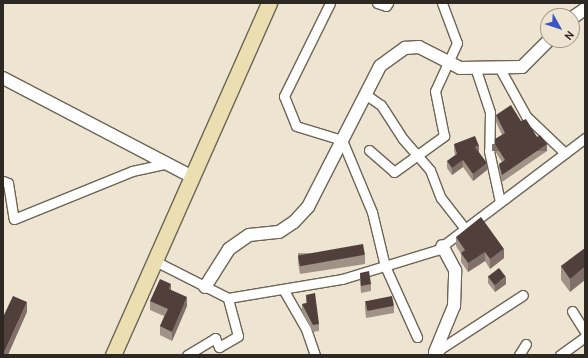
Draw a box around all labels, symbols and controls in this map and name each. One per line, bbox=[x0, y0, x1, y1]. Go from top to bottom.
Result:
north arrow bbox=[540, 8, 580, 48]
text: N bbox=[561, 27, 576, 42]

